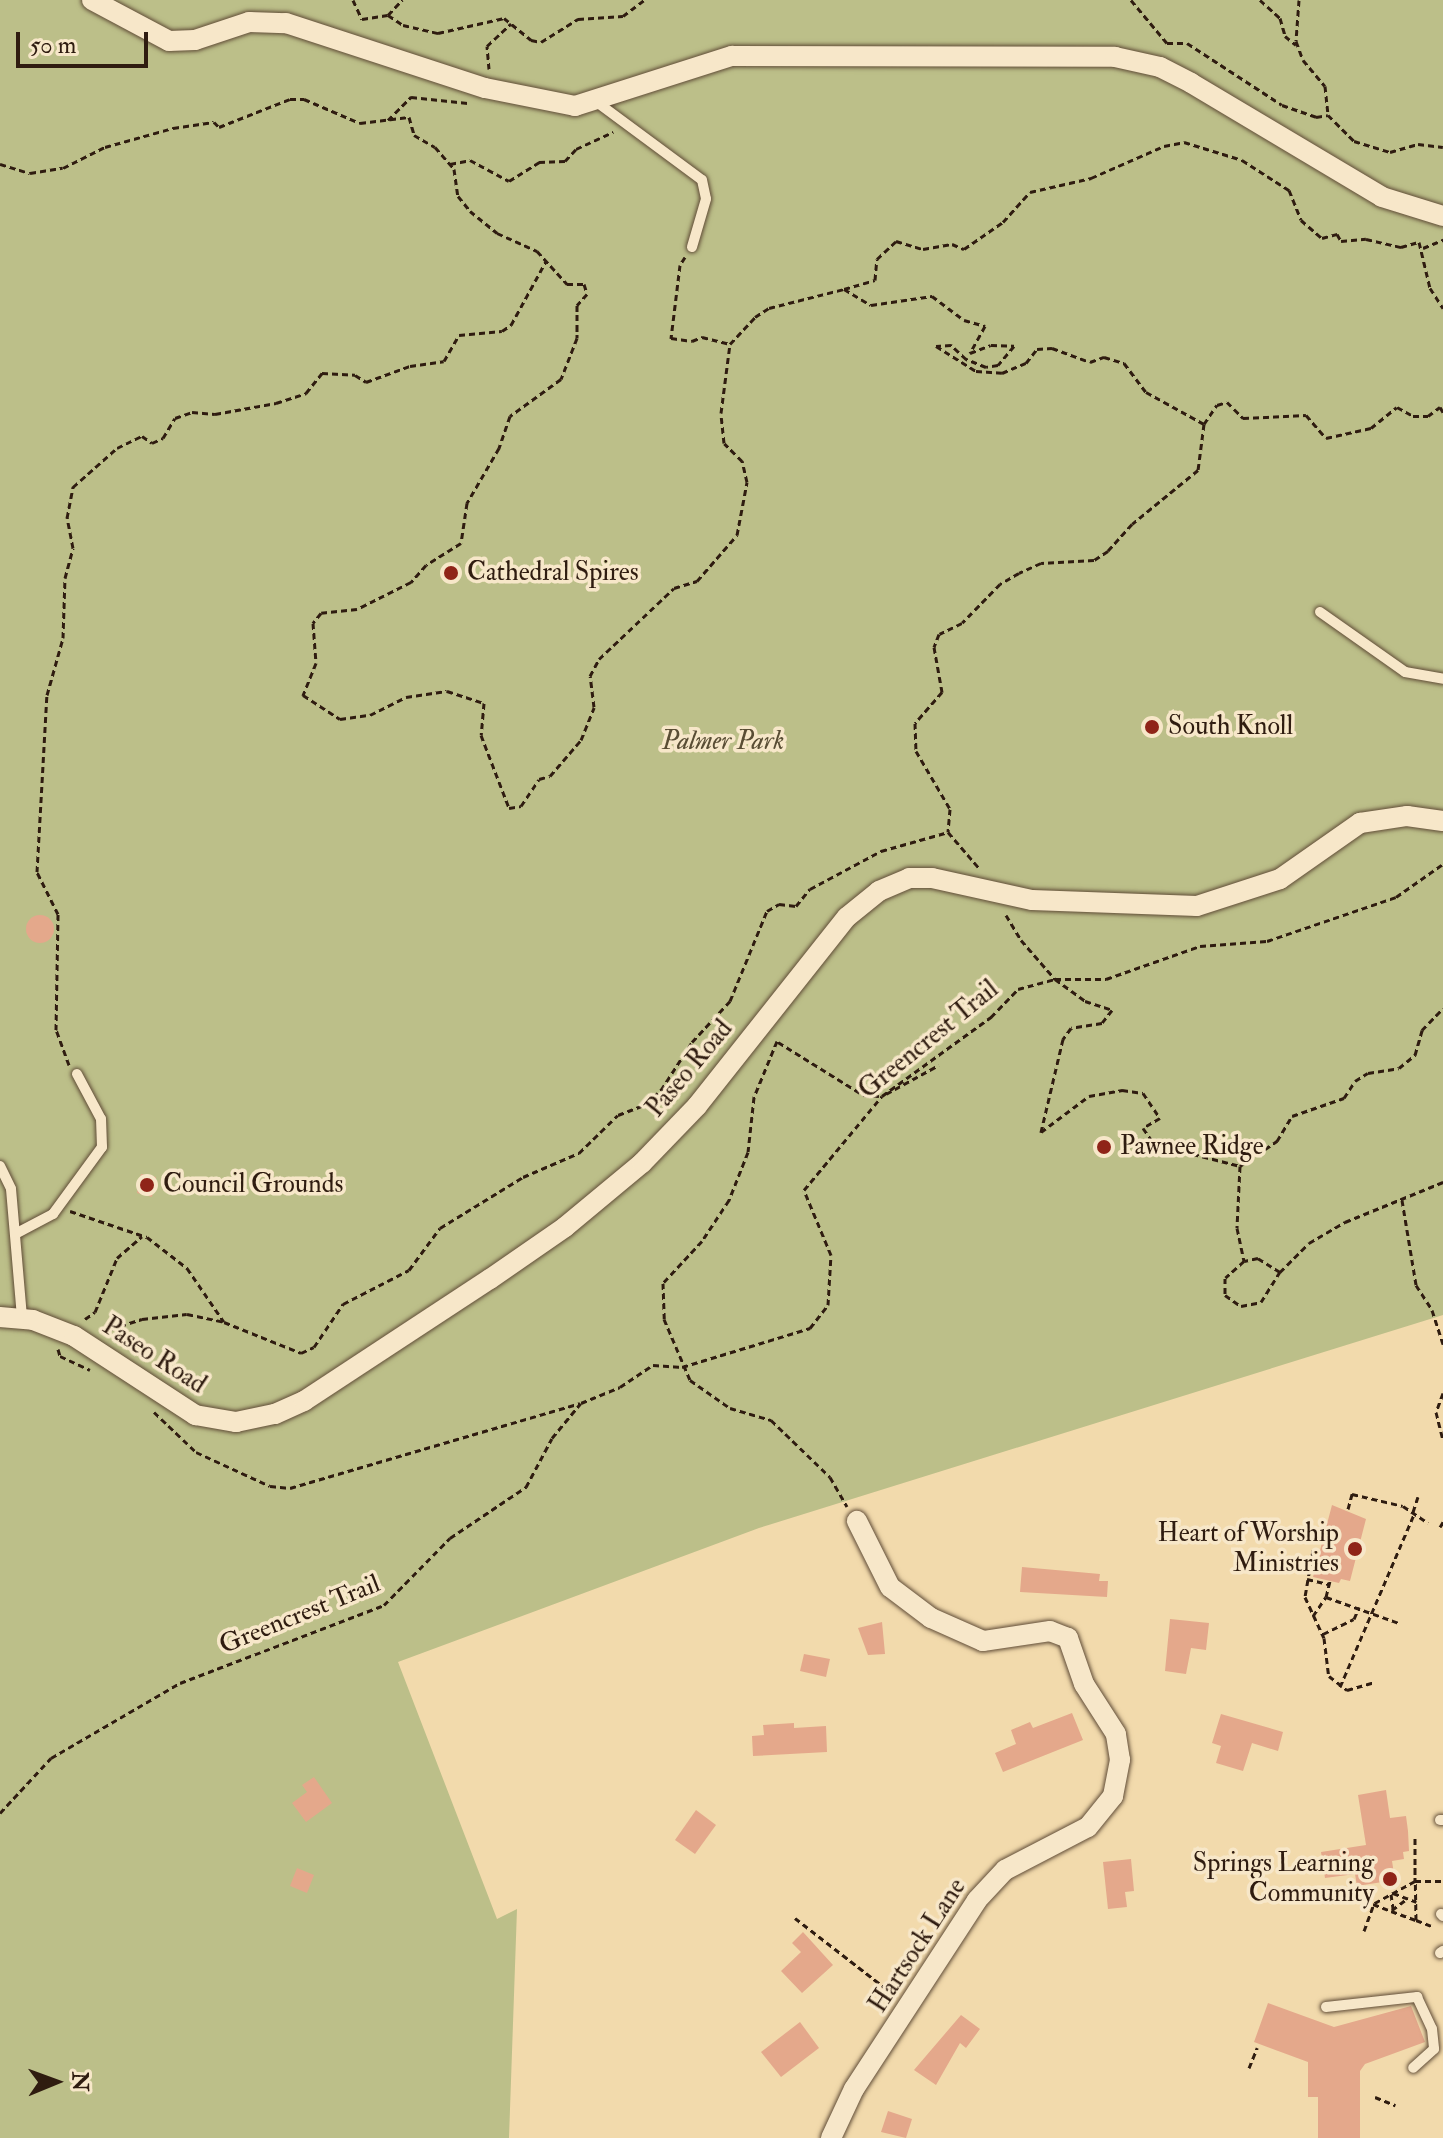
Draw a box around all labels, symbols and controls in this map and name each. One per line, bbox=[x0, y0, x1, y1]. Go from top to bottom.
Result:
scale bar bbox=[20, 16, 152, 66]
text: 50 m bbox=[30, 30, 76, 61]
place label: Cathedral Spires bbox=[467, 557, 639, 589]
marker: Cathedral Spires bbox=[442, 564, 460, 582]
place label: South Knoll bbox=[1168, 711, 1293, 743]
marker: South Knoll bbox=[1143, 718, 1161, 736]
park label: Palmer Park bbox=[662, 726, 784, 758]
street label: Greencrest Trail bbox=[853, 974, 1005, 1106]
street label: Paseo Road bbox=[640, 1014, 740, 1124]
place label: Pawnee Ridge bbox=[1120, 1131, 1264, 1163]
marker: Pawnee Ridge bbox=[1095, 1138, 1113, 1156]
place label: Council Grounds bbox=[163, 1169, 343, 1201]
marker: Council Grounds bbox=[138, 1176, 156, 1194]
street label: Paseo Road bbox=[96, 1311, 212, 1401]
place label: Heart of Worship Ministries bbox=[1158, 1518, 1339, 1580]
marker: Heart of Worship Ministries bbox=[1346, 1540, 1364, 1558]
street label: Greencrest Trail bbox=[215, 1569, 385, 1661]
place label: Springs Learning Community bbox=[1193, 1848, 1374, 1910]
marker: Springs Learning Community bbox=[1381, 1870, 1399, 1888]
street label: Hartsock Lane bbox=[863, 1873, 973, 2019]
north arrow bbox=[16, 2042, 96, 2122]
text: N bbox=[66, 2071, 94, 2092]

